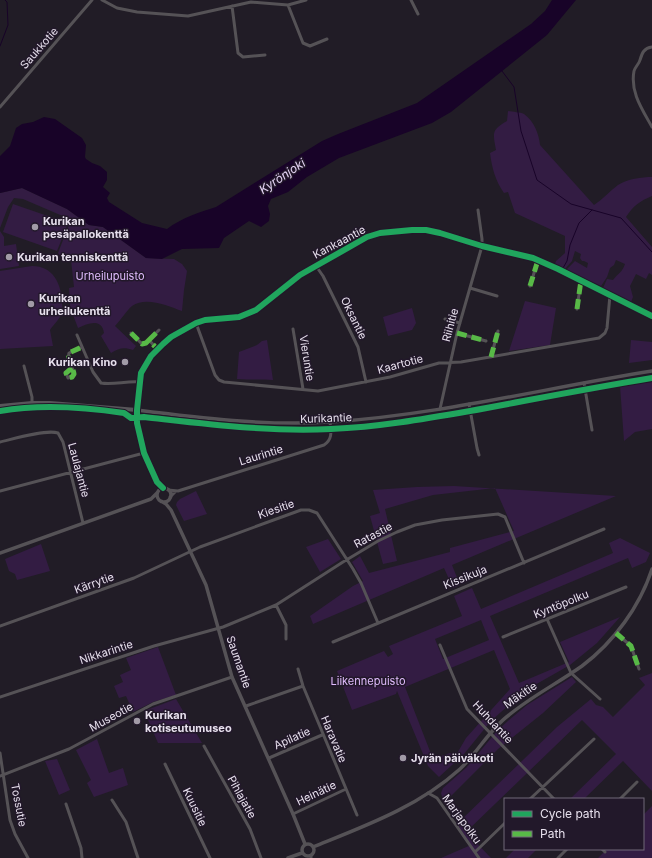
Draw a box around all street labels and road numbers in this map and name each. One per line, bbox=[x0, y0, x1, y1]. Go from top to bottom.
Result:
street label: Saukkotie bbox=[17, 24, 61, 72]
street label: Kankaantie bbox=[310, 222, 368, 262]
street label: Oksantie bbox=[338, 294, 370, 342]
street label: Riihitie bbox=[439, 307, 461, 343]
street label: Vieruntie bbox=[296, 334, 318, 382]
street label: Kaartotie bbox=[376, 351, 424, 377]
street label: Kurikantie bbox=[300, 410, 352, 426]
street label: Laulajantie bbox=[65, 441, 93, 499]
street label: Laurintie bbox=[237, 442, 285, 468]
street label: Kiesitie bbox=[256, 496, 296, 522]
street label: Ratastie bbox=[351, 519, 395, 551]
street label: Kissikuja bbox=[441, 562, 489, 592]
street label: Kärrytie bbox=[72, 569, 116, 597]
street label: Kyntöpolku bbox=[531, 587, 591, 621]
street label: Saumantie bbox=[223, 634, 255, 690]
street label: Nikkarintie bbox=[78, 637, 134, 667]
street label: Mäkitie bbox=[501, 679, 539, 711]
street label: Huhdantie bbox=[470, 698, 516, 746]
street label: Museotie bbox=[87, 699, 135, 735]
street label: Haravatie bbox=[318, 713, 350, 765]
street label: Apilatie bbox=[272, 724, 312, 752]
street label: Pihlajatie bbox=[225, 773, 259, 821]
street label: Heinätie bbox=[294, 778, 338, 808]
street label: Tossutie bbox=[8, 782, 30, 828]
street label: Kuusitie bbox=[180, 785, 210, 829]
street label: Marjapolku bbox=[439, 791, 485, 847]

